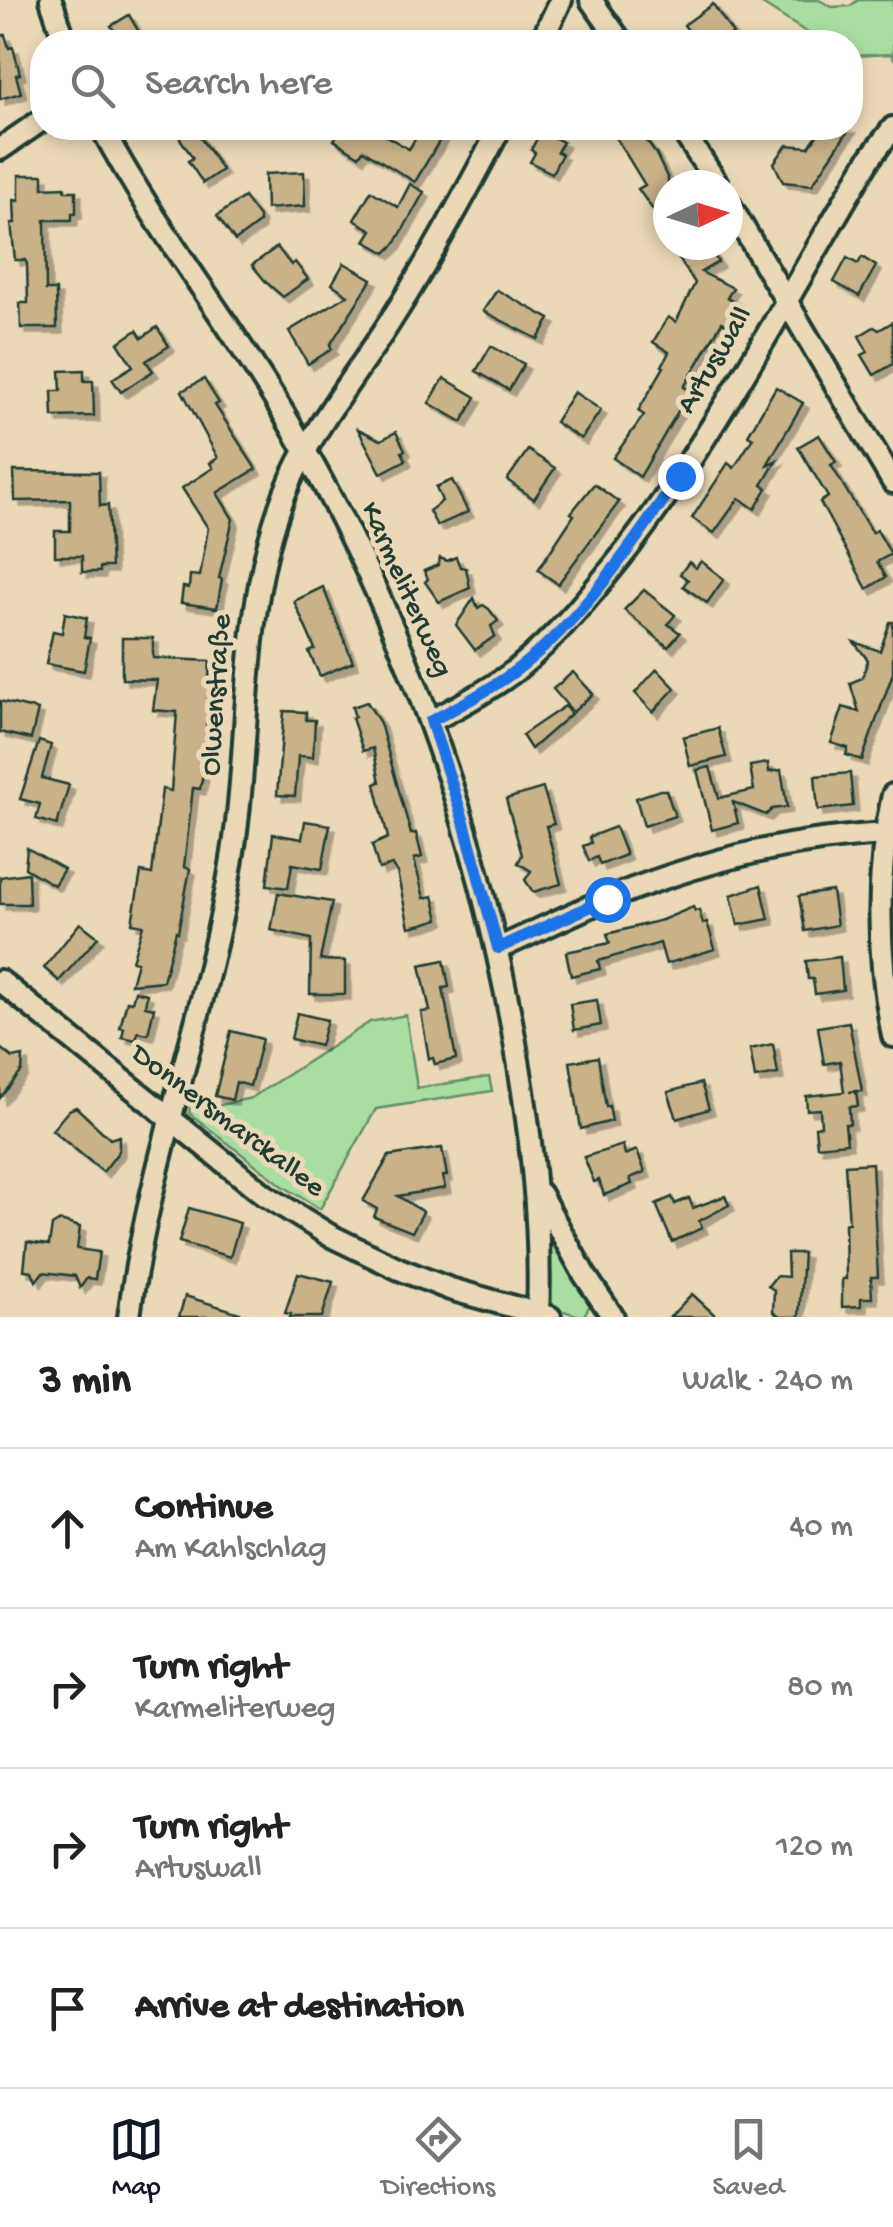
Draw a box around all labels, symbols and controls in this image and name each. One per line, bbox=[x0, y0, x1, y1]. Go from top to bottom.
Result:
search box bbox=[30, 30, 863, 140]
icon: search bbox=[65, 58, 120, 113]
text: Search here bbox=[145, 63, 332, 107]
north arrow bbox=[653, 170, 743, 260]
street label: Artuswall bbox=[670, 301, 762, 421]
route end bbox=[658, 454, 704, 500]
street label: Karmeliterweg bbox=[351, 497, 459, 683]
street label: Olwenstraße bbox=[195, 612, 241, 777]
route start bbox=[585, 877, 631, 923]
street label: Donnersmarckallee bbox=[122, 1036, 331, 1207]
text: 3 min bbox=[40, 1358, 131, 1407]
text: Walk · 240 m bbox=[682, 1363, 853, 1401]
text: Continue bbox=[135, 1487, 273, 1531]
icon: ahead bbox=[40, 1501, 95, 1556]
text: 40 m bbox=[789, 1509, 853, 1547]
text: Am Kahlschlag bbox=[135, 1531, 327, 1569]
text: Turn right bbox=[135, 1647, 287, 1691]
icon: right bbox=[40, 1661, 95, 1716]
text: 80 m bbox=[787, 1669, 853, 1707]
text: Karmeliterweg bbox=[135, 1691, 335, 1729]
text: Turn right bbox=[135, 1807, 287, 1851]
icon: right bbox=[40, 1821, 95, 1876]
text: 120 m bbox=[776, 1829, 853, 1867]
text: Artuswall bbox=[135, 1851, 262, 1889]
icon: arrive bbox=[40, 1981, 95, 2036]
text: Arrive at destination bbox=[135, 1986, 464, 2030]
tab: Map bbox=[109, 2112, 164, 2205]
tab: Directions bbox=[381, 2112, 495, 2205]
tab: Saved bbox=[712, 2112, 784, 2205]

